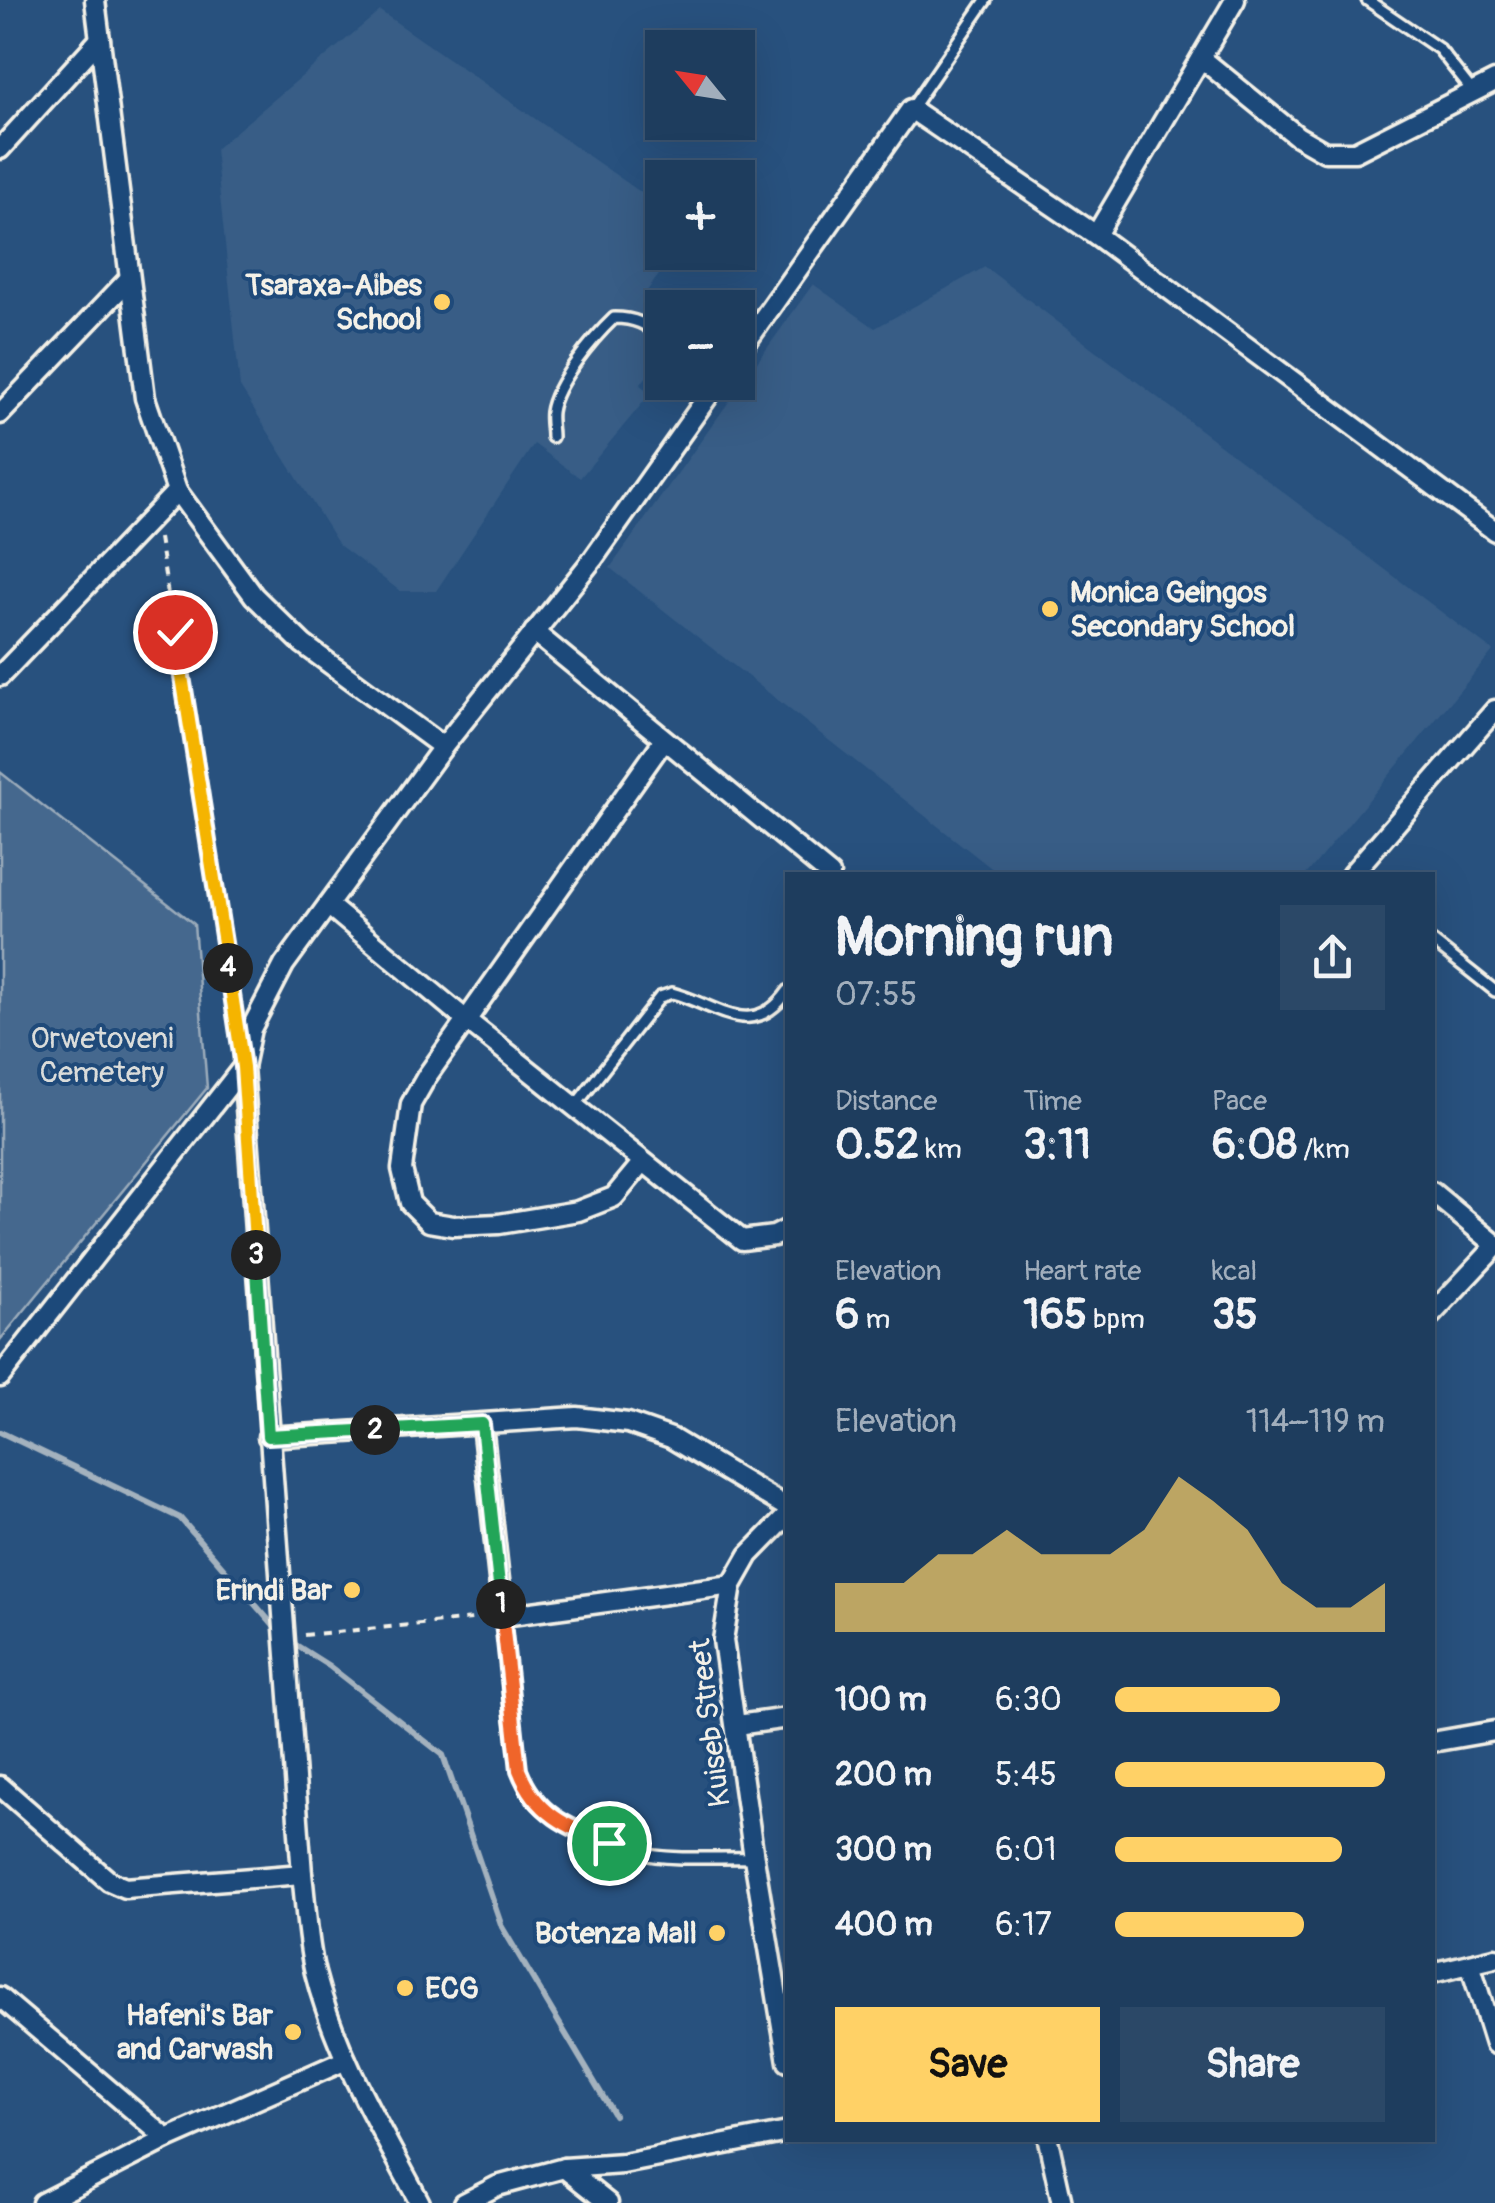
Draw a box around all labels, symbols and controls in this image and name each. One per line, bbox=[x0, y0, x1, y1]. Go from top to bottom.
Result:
north arrow bbox=[645, 30, 755, 140]
map controls bbox=[645, 30, 755, 400]
button: + bbox=[645, 160, 755, 270]
place label: Tsaraxa-Aibes School bbox=[244, 267, 423, 338]
button: − bbox=[645, 290, 755, 400]
marker: Tsaraxa-Aibes School bbox=[431, 291, 453, 313]
place label: Monica Geingos Secondary School bbox=[1070, 574, 1295, 645]
pin bbox=[133, 590, 218, 675]
marker: Monica Geingos Secondary School bbox=[1039, 598, 1061, 620]
icon: check bbox=[148, 605, 203, 660]
text: Morning run bbox=[835, 903, 1113, 972]
button: share bbox=[1280, 905, 1385, 1010]
pin: 4 bbox=[203, 943, 253, 993]
text: 4 bbox=[220, 950, 236, 985]
text: 07:55 bbox=[835, 975, 917, 1015]
park label: Orwetoveni Cemetery bbox=[30, 1020, 174, 1091]
text: Distance bbox=[835, 1084, 937, 1119]
text: Time bbox=[1023, 1084, 1082, 1119]
text: Pace bbox=[1212, 1084, 1267, 1119]
text: 0.52 bbox=[835, 1119, 919, 1171]
text: 3:11 bbox=[1023, 1119, 1091, 1171]
text: 6:08 bbox=[1212, 1119, 1297, 1171]
text: km bbox=[919, 1132, 962, 1167]
text: /km bbox=[1297, 1132, 1350, 1167]
pin: 3 bbox=[231, 1230, 281, 1280]
text: 3 bbox=[248, 1237, 264, 1272]
text: Elevation bbox=[835, 1254, 942, 1289]
text: Heart rate bbox=[1023, 1254, 1141, 1289]
text: kcal bbox=[1212, 1254, 1257, 1289]
text: 6 bbox=[835, 1289, 859, 1341]
text: 165 bbox=[1023, 1289, 1087, 1341]
text: 35 bbox=[1212, 1289, 1258, 1341]
text: m bbox=[859, 1302, 890, 1337]
text: bpm bbox=[1087, 1302, 1145, 1337]
text: Elevation bbox=[835, 1402, 957, 1442]
text: 114–119 m bbox=[1246, 1402, 1385, 1442]
pin: 2 bbox=[350, 1405, 400, 1455]
text: 2 bbox=[367, 1412, 383, 1447]
place label: Erindi Bar bbox=[215, 1572, 332, 1609]
marker: Erindi Bar bbox=[341, 1579, 363, 1601]
pin: 1 bbox=[476, 1579, 526, 1629]
text: 1 bbox=[496, 1586, 506, 1621]
street label: Kuiseb Street bbox=[681, 1636, 739, 1809]
text: 100 m bbox=[835, 1680, 927, 1720]
text: 6:30 bbox=[995, 1680, 1062, 1720]
text: 200 m bbox=[835, 1755, 932, 1795]
text: 5:45 bbox=[995, 1755, 1057, 1795]
pin bbox=[567, 1801, 652, 1886]
icon: arrive bbox=[582, 1816, 637, 1871]
text: 300 m bbox=[835, 1830, 932, 1870]
text: 6:01 bbox=[995, 1830, 1057, 1870]
text: 400 m bbox=[835, 1905, 933, 1945]
text: 6:17 bbox=[995, 1905, 1052, 1945]
place label: Botenza Mall bbox=[535, 1915, 697, 1952]
marker: Botenza Mall bbox=[706, 1922, 728, 1944]
place label: ECG bbox=[425, 1970, 479, 2007]
marker: ECG bbox=[394, 1977, 416, 1999]
place label: Hafeni's Bar and Carwash bbox=[117, 1997, 273, 2068]
button: Save bbox=[835, 2007, 1100, 2122]
button: Share bbox=[1120, 2007, 1385, 2122]
marker: Hafeni's Bar and Carwash bbox=[282, 2021, 304, 2043]

